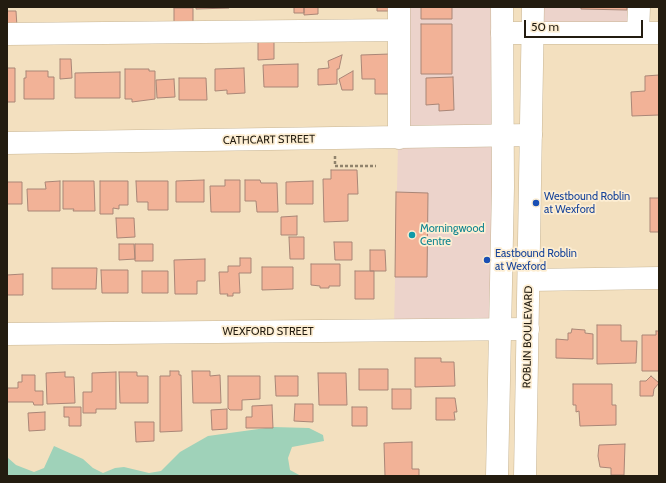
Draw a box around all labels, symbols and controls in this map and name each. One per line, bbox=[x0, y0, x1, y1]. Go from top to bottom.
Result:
scale bar bbox=[526, 12, 645, 38]
text: 50 m bbox=[531, 19, 559, 34]
street label: CATHCART STREET bbox=[223, 133, 315, 147]
place label: Westbound Roblin at Wexford bbox=[544, 190, 630, 216]
marker: Westbound Roblin at Wexford bbox=[531, 198, 541, 208]
place label: Morningwood Centre bbox=[420, 222, 485, 248]
marker: Morningwood Centre bbox=[407, 230, 417, 240]
place label: Eastbound Roblin at Wexford bbox=[495, 247, 577, 273]
marker: Eastbound Roblin at Wexford bbox=[482, 255, 492, 265]
street label: ROBLIN BOULEVARD bbox=[521, 286, 535, 388]
street label: WEXFORD STREET bbox=[222, 325, 314, 339]

